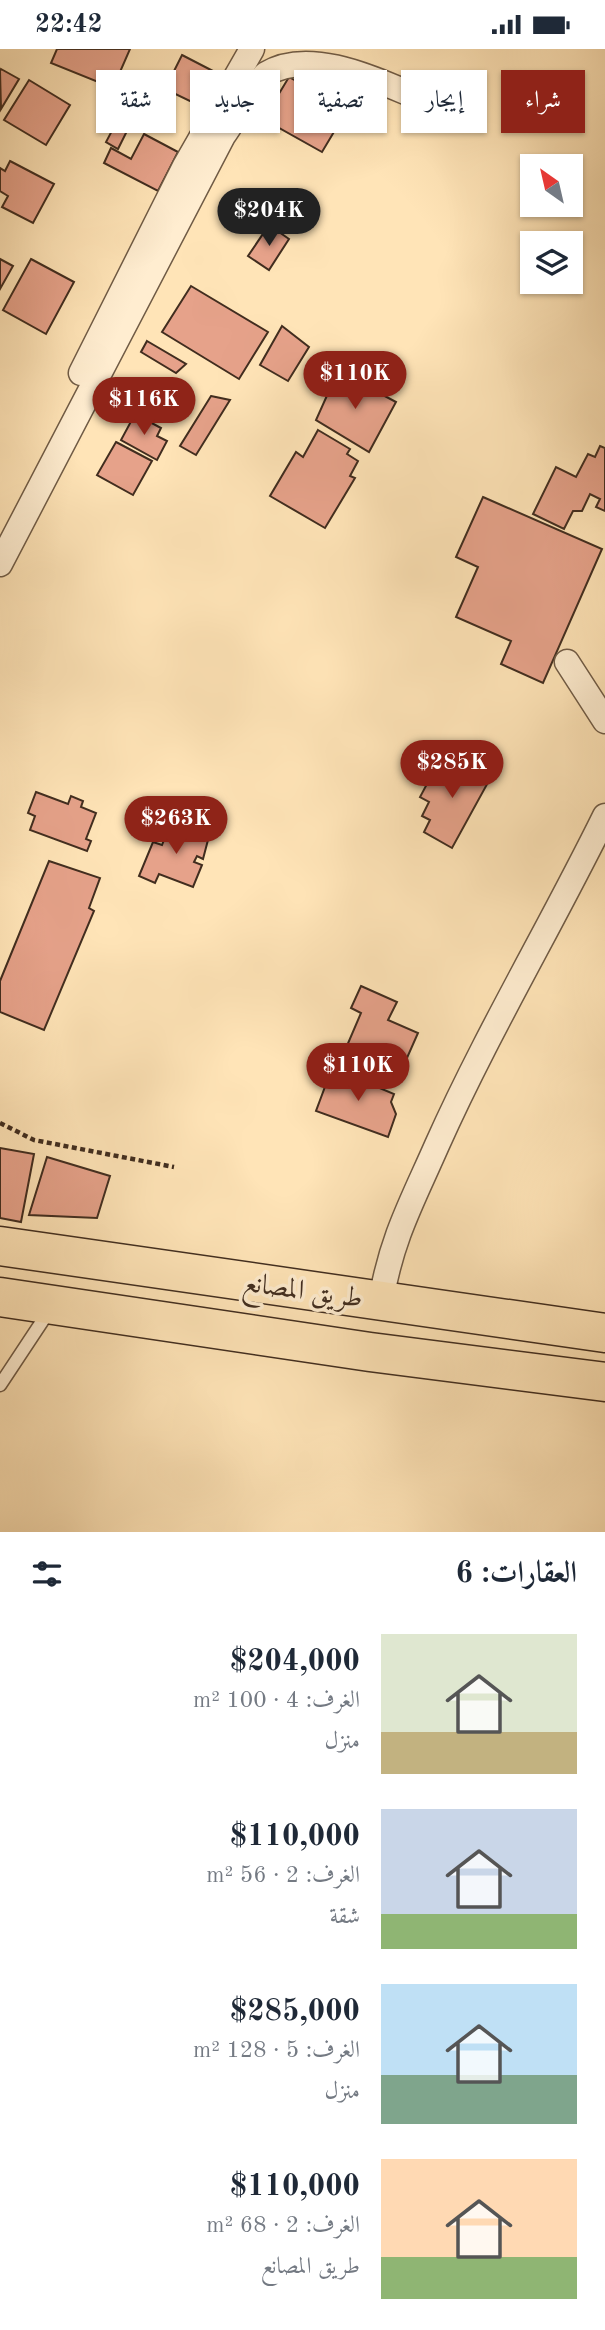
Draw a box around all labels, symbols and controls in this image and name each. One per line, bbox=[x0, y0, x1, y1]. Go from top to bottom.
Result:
text: 22:42 bbox=[35, 12, 103, 38]
chip: شقة bbox=[96, 70, 176, 133]
chip: جديد bbox=[190, 70, 280, 133]
chip: تصفية bbox=[294, 70, 387, 133]
chip: إيجار bbox=[401, 70, 487, 133]
chip: شراء bbox=[501, 70, 585, 133]
north arrow bbox=[520, 154, 583, 217]
map controls bbox=[520, 154, 583, 294]
pin: $204K bbox=[220, 189, 318, 248]
text: $204K bbox=[233, 199, 305, 222]
button: layers bbox=[520, 231, 583, 294]
pin: $110K bbox=[306, 351, 404, 411]
text: $110K bbox=[319, 362, 391, 385]
pin: $116K bbox=[95, 377, 193, 437]
text: $116K bbox=[108, 388, 180, 411]
pin: $285K bbox=[403, 741, 501, 800]
text: $285K bbox=[416, 751, 488, 774]
pin: $263K bbox=[127, 797, 225, 856]
text: $263K bbox=[140, 807, 212, 830]
pin: $110K bbox=[309, 1044, 407, 1103]
text: $110K bbox=[322, 1054, 394, 1077]
street label: طريق المصانع bbox=[240, 1270, 364, 1323]
icon: filters bbox=[28, 1555, 66, 1593]
text: العقارات: 6 bbox=[456, 1559, 577, 1589]
text: $204,000 bbox=[230, 1647, 360, 1677]
icon: home bbox=[437, 1662, 521, 1746]
text: الغرف: 4 · 100 m² bbox=[193, 1689, 360, 1712]
text: منزل bbox=[325, 1730, 360, 1753]
text: $110,000 bbox=[230, 1822, 360, 1852]
icon: home bbox=[437, 1837, 521, 1921]
text: الغرف: 2 · 56 m² bbox=[206, 1864, 360, 1887]
text: شقة bbox=[330, 1905, 360, 1928]
text: $285,000 bbox=[230, 1997, 360, 2027]
icon: home bbox=[437, 2012, 521, 2096]
text: الغرف: 5 · 128 m² bbox=[193, 2039, 360, 2062]
text: منزل bbox=[325, 2080, 360, 2103]
text: $110,000 bbox=[230, 2172, 360, 2202]
icon: home bbox=[437, 2187, 521, 2271]
text: الغرف: 2 · 68 m² bbox=[206, 2214, 360, 2237]
text: طريق المصانع bbox=[261, 2255, 360, 2278]

